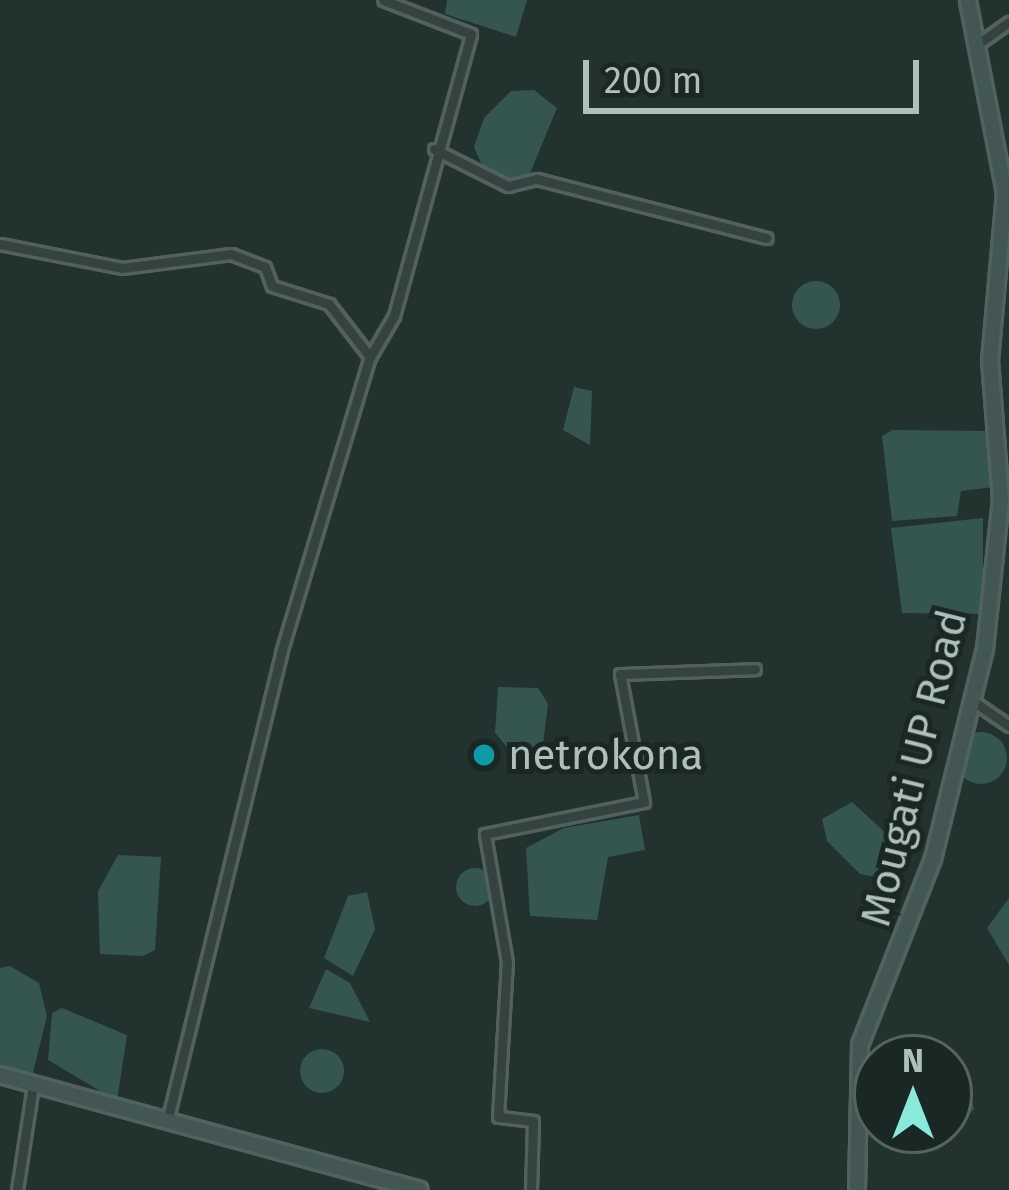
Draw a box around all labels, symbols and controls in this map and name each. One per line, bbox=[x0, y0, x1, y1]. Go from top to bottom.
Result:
scale bar bbox=[589, 36, 925, 110]
text: 200 m bbox=[604, 59, 702, 103]
street label: Mougati UP Road bbox=[850, 605, 978, 931]
place label: netrokona bbox=[508, 730, 703, 780]
marker: netrokona bbox=[471, 742, 497, 768]
north arrow bbox=[853, 1034, 973, 1154]
text: N bbox=[902, 1041, 924, 1081]

